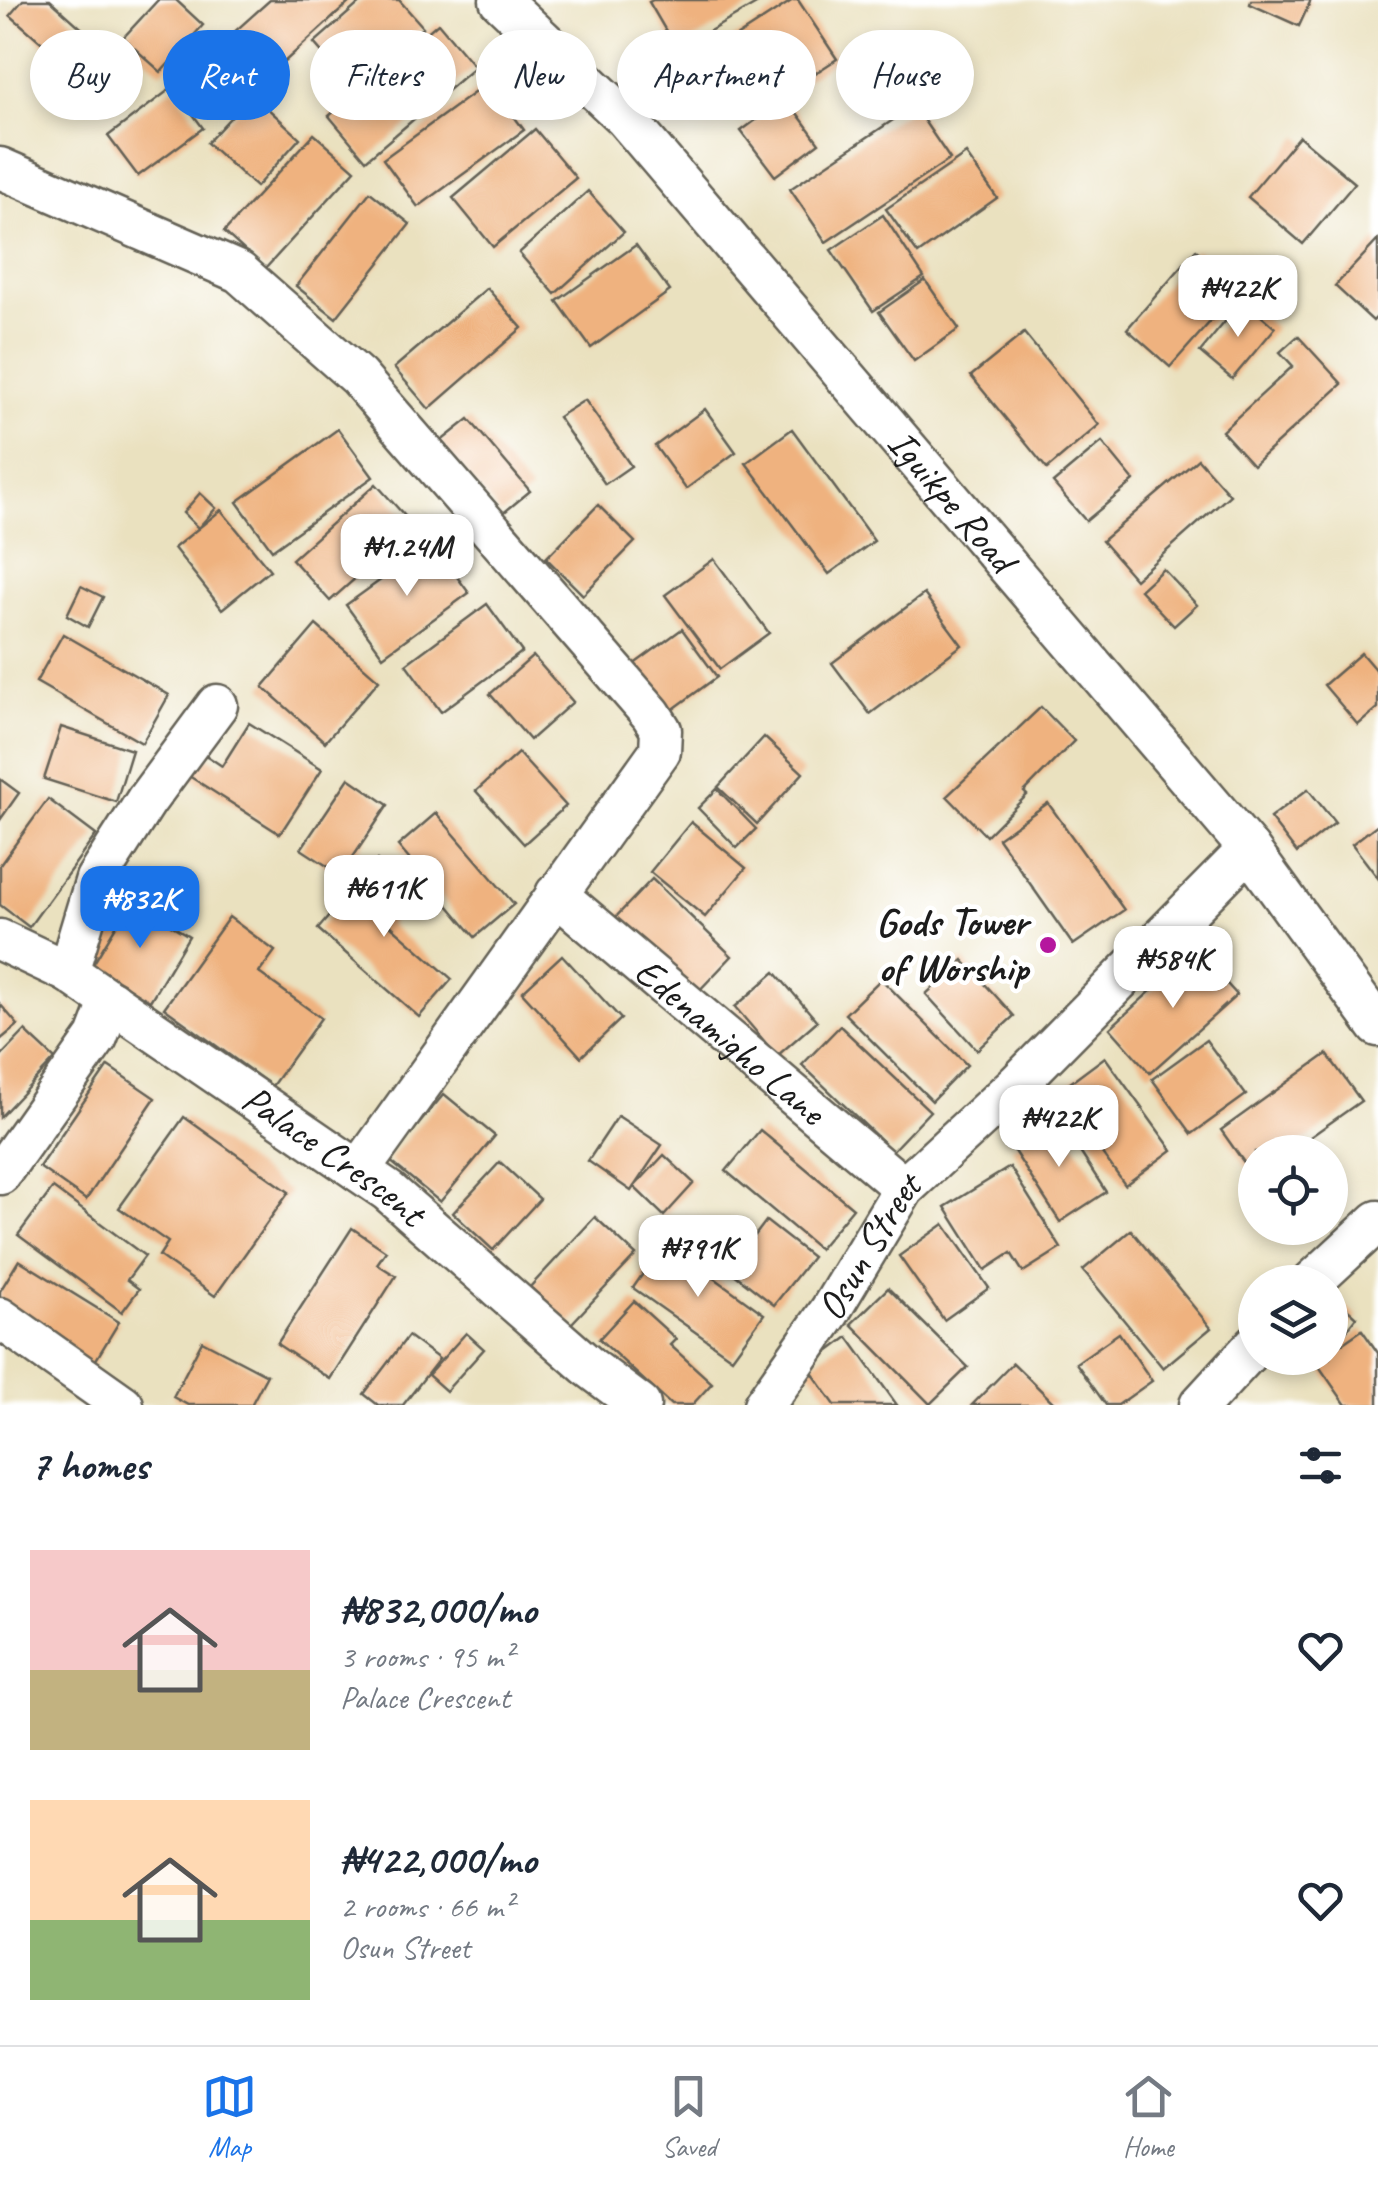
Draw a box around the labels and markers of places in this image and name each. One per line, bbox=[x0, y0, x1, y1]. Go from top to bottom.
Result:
pin: ₦422K bbox=[1168, 255, 1308, 340]
pin: ₦1.24M bbox=[326, 514, 488, 599]
pin: ₦611K bbox=[314, 855, 454, 940]
pin: ₦832K bbox=[70, 866, 210, 951]
place label: Gods Tower of Worship bbox=[876, 897, 1033, 993]
pin: ₦584K bbox=[1103, 926, 1243, 1011]
marker: Gods Tower of Worship bbox=[1037, 934, 1059, 956]
pin: ₦422K bbox=[989, 1085, 1129, 1170]
pin: ₦791K bbox=[628, 1215, 768, 1300]

